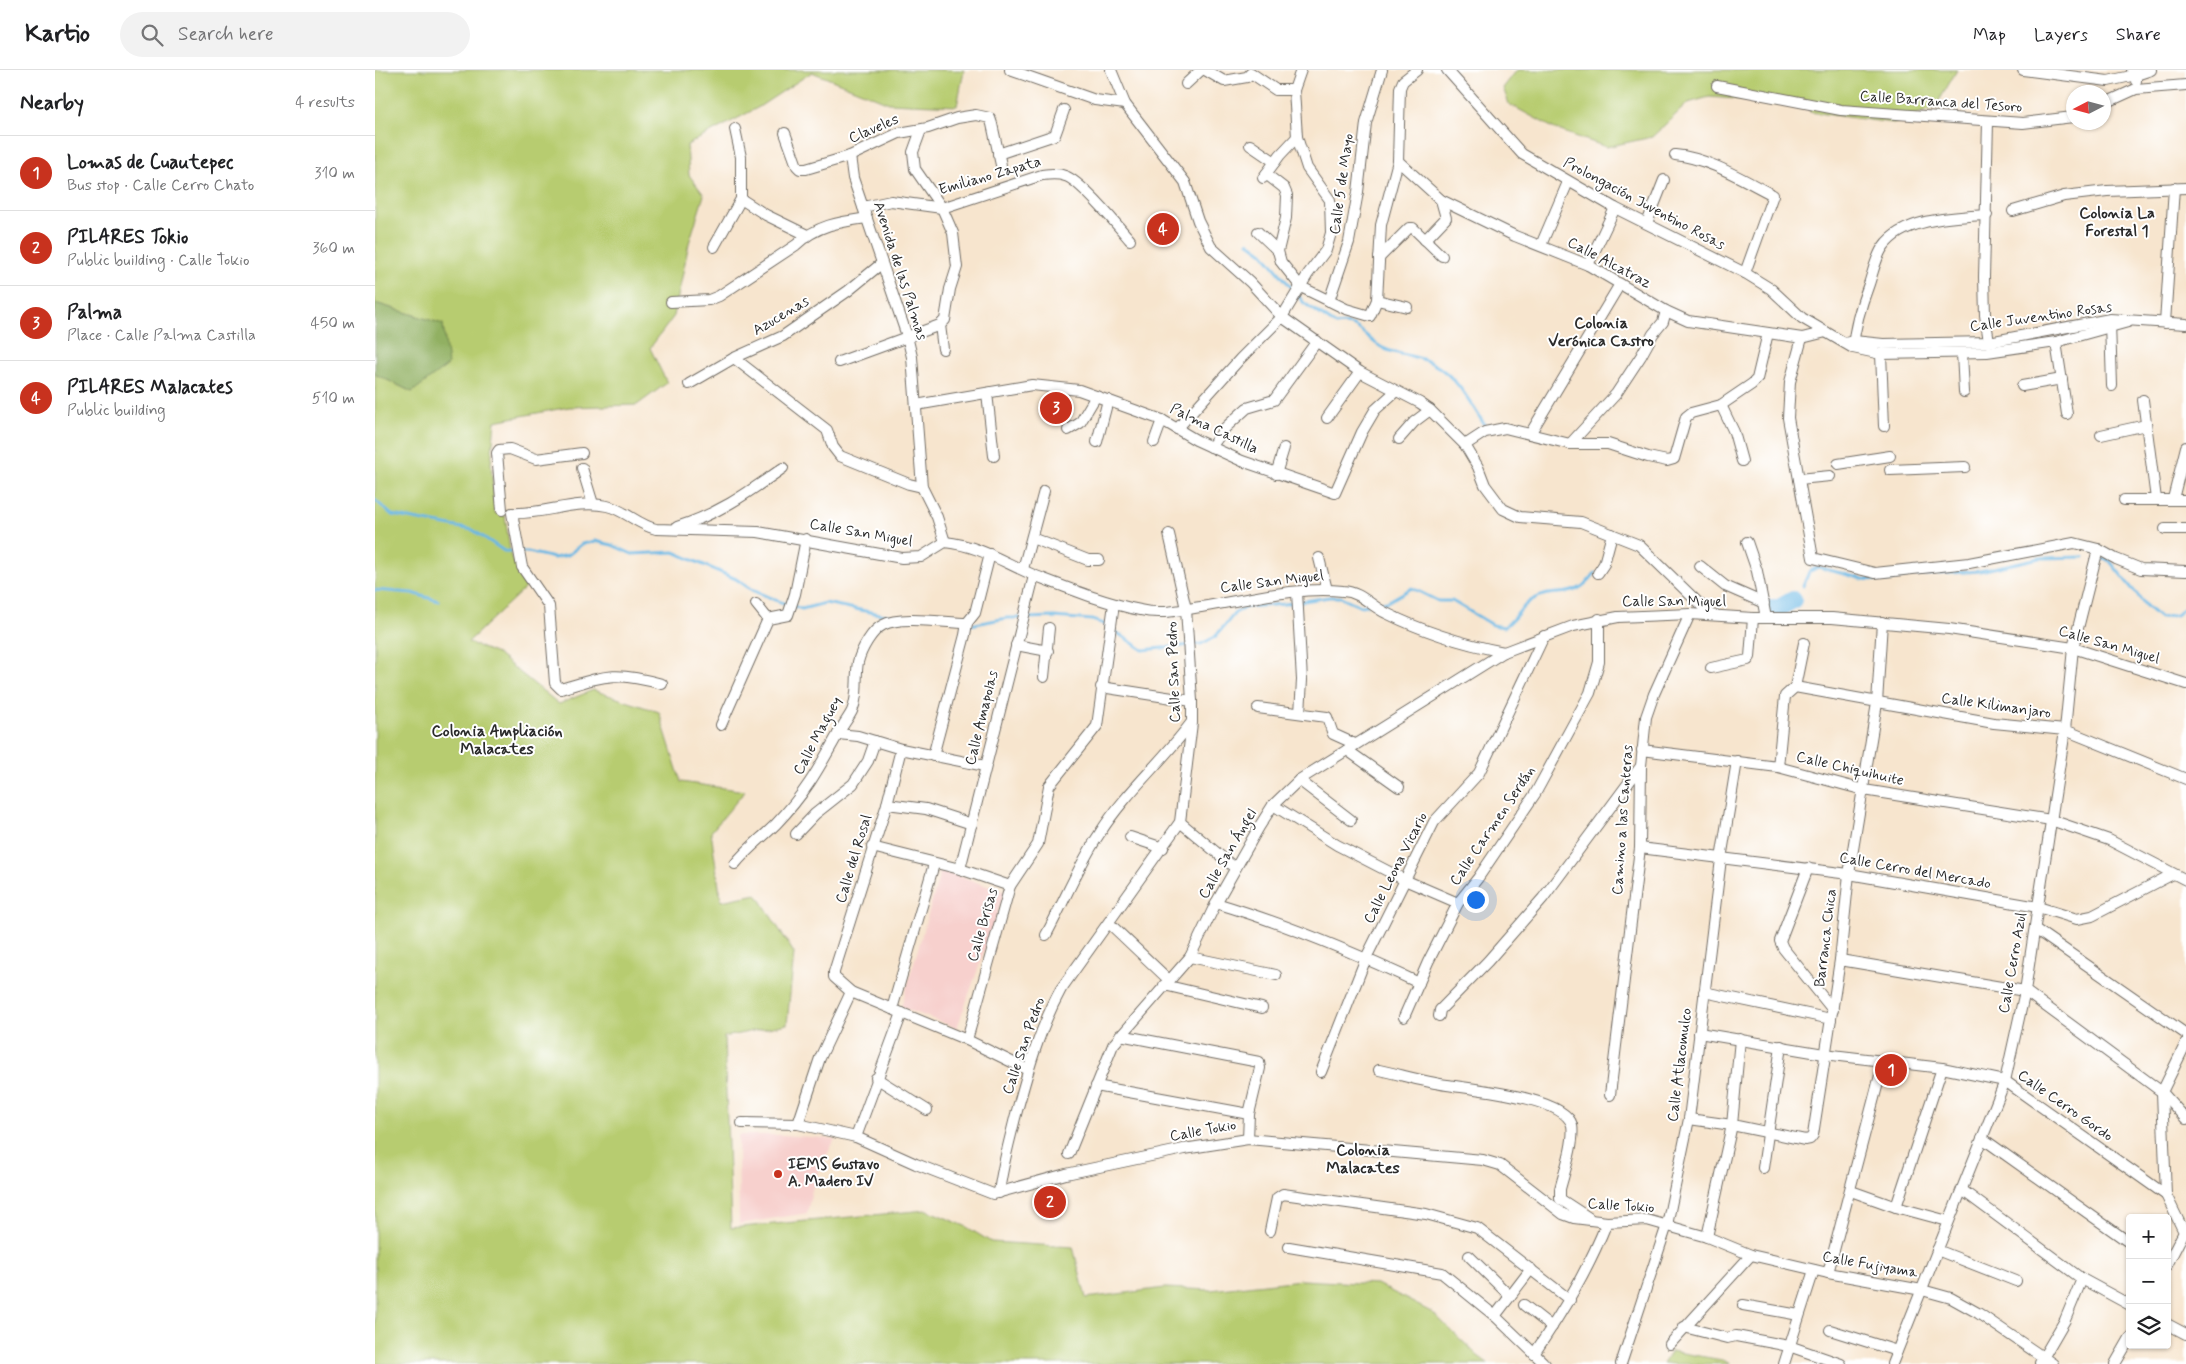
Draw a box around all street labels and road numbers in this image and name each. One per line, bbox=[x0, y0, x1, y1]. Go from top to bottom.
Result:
street label: Calle Barranca del Tesoro bbox=[1859, 86, 2023, 118]
street label: Claveles bbox=[846, 109, 902, 148]
street label: Calle 5 de Mayo bbox=[1325, 132, 1359, 236]
street label: Emiliano Zapata bbox=[936, 152, 1044, 200]
street label: Prolongación Juventino Rosas bbox=[1559, 153, 1729, 256]
street label: Avenida de las Palmas bbox=[868, 199, 932, 343]
street label: Calle Alcatraz bbox=[1564, 233, 1654, 293]
street label: Azucenas bbox=[749, 291, 813, 341]
street label: Calle Juventino Rosas bbox=[1969, 297, 2114, 337]
street label: Palma Castilla bbox=[1167, 399, 1261, 459]
street label: Calle San Miguel bbox=[808, 514, 914, 552]
street label: Calle San Miguel bbox=[1219, 566, 1325, 598]
street label: Calle San Miguel bbox=[1622, 592, 1726, 612]
street label: Calle San Pedro bbox=[1162, 621, 1186, 723]
street label: Calle San Miguel bbox=[2056, 621, 2162, 669]
street label: Calle Amapolas bbox=[961, 668, 1004, 767]
street label: Calle Kilimanjaro bbox=[1940, 688, 2052, 724]
street label: Calle Maguey bbox=[789, 693, 848, 779]
street label: Camino a las Canteras bbox=[1608, 744, 1638, 896]
street label: Calle Chiquihuite bbox=[1794, 747, 1906, 791]
street label: Calle Carmen Serdán bbox=[1445, 762, 1541, 890]
street label: Calle San Ángel bbox=[1193, 805, 1263, 903]
street label: Calle Leona Vicario bbox=[1359, 809, 1433, 927]
street label: Calle del Rosal bbox=[831, 812, 877, 906]
street label: Calle Cerro del Mercado bbox=[1838, 848, 1992, 894]
street label: Calle Brisas bbox=[963, 885, 1003, 964]
street label: Barranca Chica bbox=[1810, 888, 1842, 988]
street label: Calle Cerro Azul bbox=[1994, 911, 2032, 1015]
street label: Calle San Pedro bbox=[998, 995, 1050, 1097]
street label: Calle Atlacomulco bbox=[1663, 1007, 1697, 1123]
street label: Calle Cerro Gordo bbox=[2013, 1066, 2117, 1146]
street label: Calle Tokio bbox=[1168, 1115, 1238, 1147]
street label: Calle Tokio bbox=[1587, 1194, 1655, 1218]
street label: Calle Fujiyama bbox=[1821, 1247, 1920, 1283]

